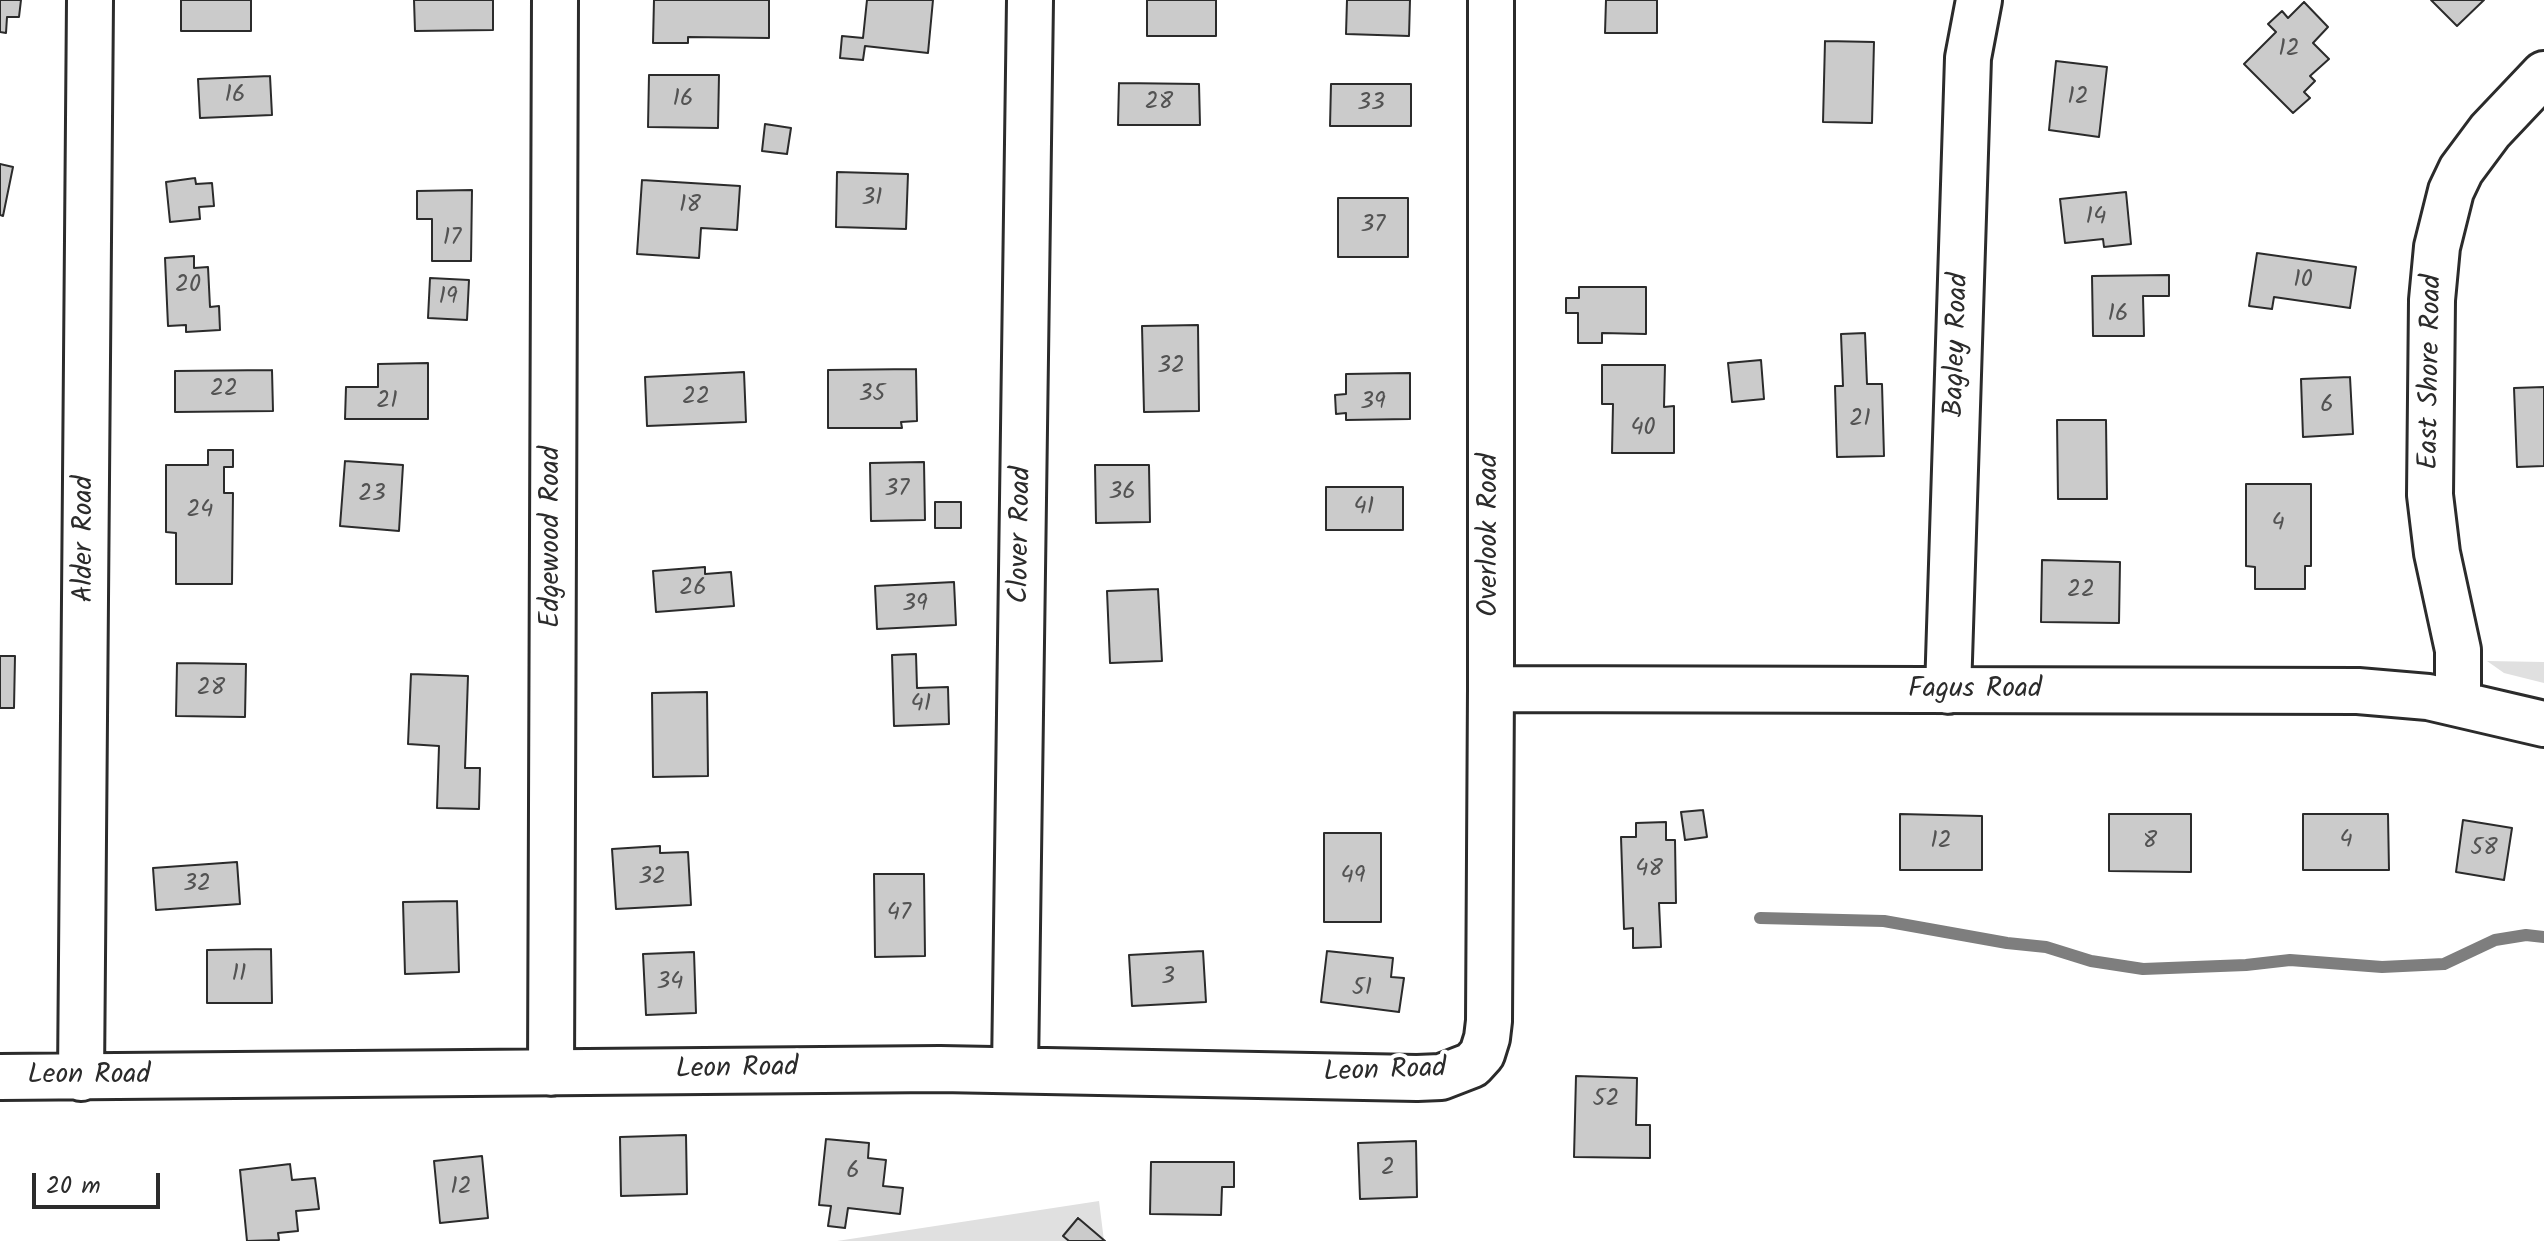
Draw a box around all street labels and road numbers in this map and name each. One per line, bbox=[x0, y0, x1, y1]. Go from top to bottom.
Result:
street label: Bagley Road bbox=[1940, 272, 1978, 418]
street label: East Shore Road bbox=[2414, 274, 2452, 470]
street label: Edgewood Road bbox=[536, 446, 570, 628]
street label: Overlook Road bbox=[1474, 453, 1508, 617]
street label: Clover Road bbox=[1005, 466, 1041, 604]
street label: Alder Road bbox=[69, 475, 103, 603]
street label: Fagus Road bbox=[1908, 674, 2042, 708]
street label: Leon Road bbox=[675, 1053, 799, 1089]
street label: Leon Road bbox=[1323, 1054, 1447, 1092]
street label: Leon Road bbox=[28, 1060, 150, 1094]

